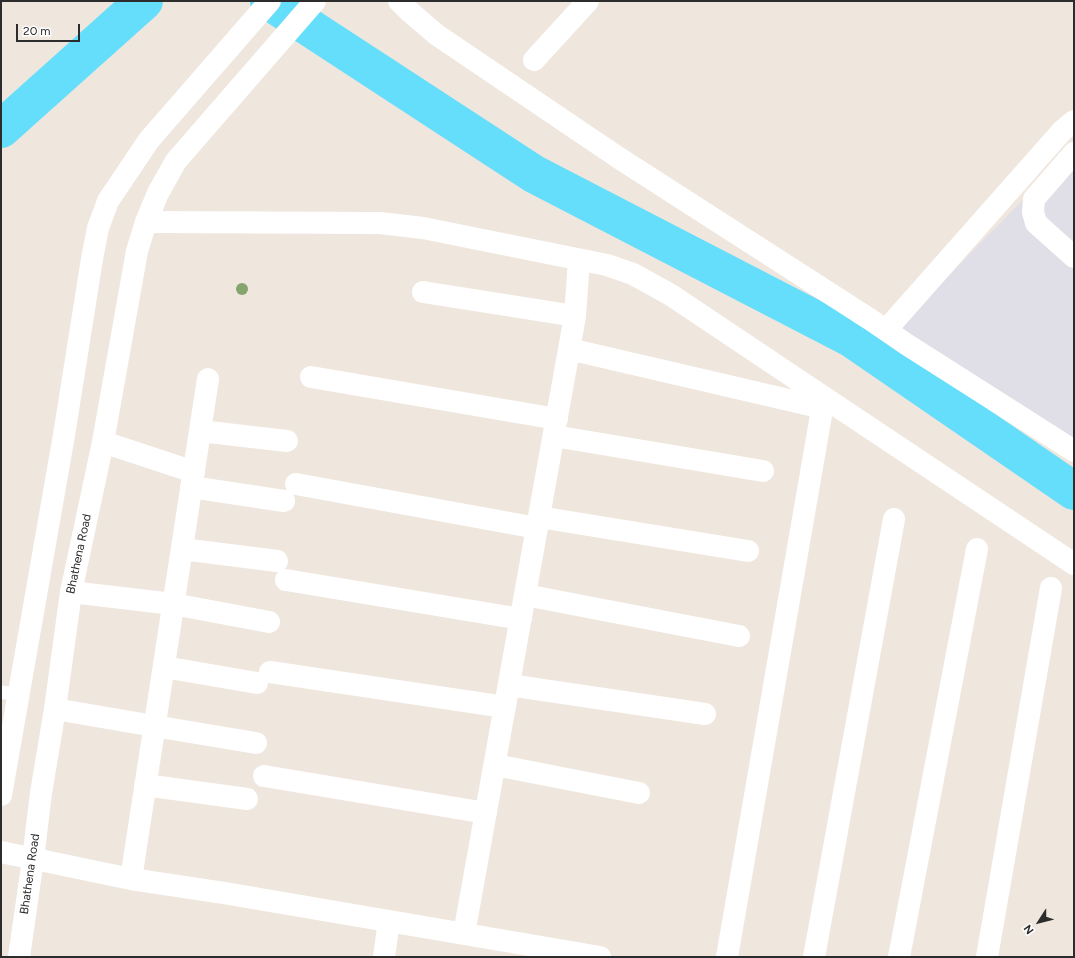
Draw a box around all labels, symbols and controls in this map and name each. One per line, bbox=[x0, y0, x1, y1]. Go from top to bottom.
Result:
scale bar bbox=[18, 16, 82, 42]
text: 20 m bbox=[23, 24, 51, 38]
street label: Bhathena Road bbox=[64, 513, 94, 595]
street label: Bhathena Road bbox=[17, 833, 43, 915]
north arrow bbox=[1019, 902, 1059, 942]
text: N bbox=[1021, 922, 1037, 937]

